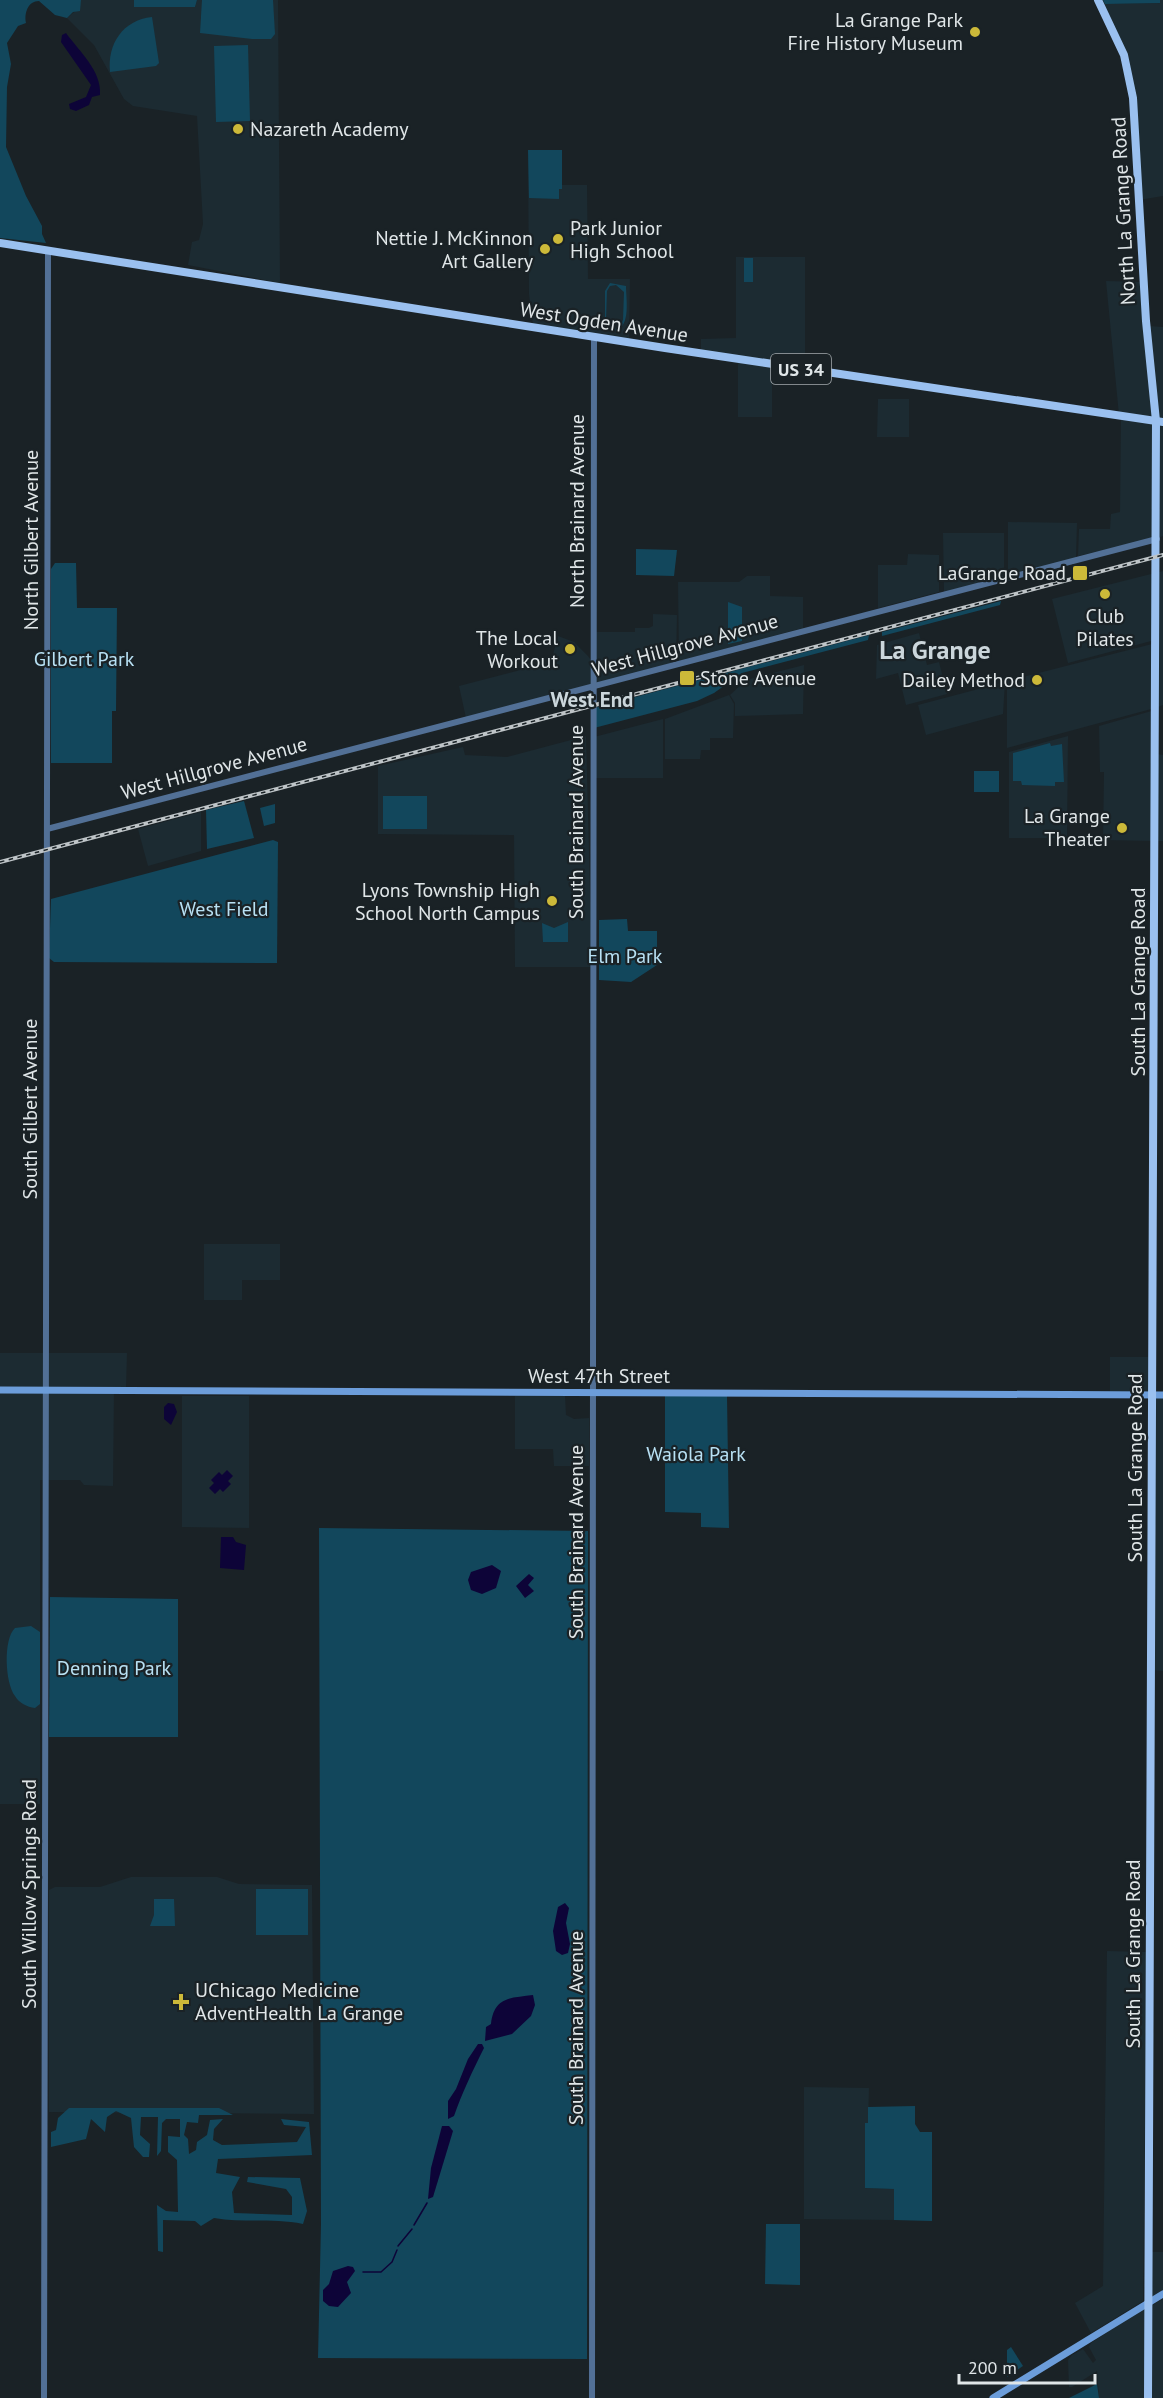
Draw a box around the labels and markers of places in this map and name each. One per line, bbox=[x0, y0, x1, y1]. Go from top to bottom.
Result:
place label: La Grange Park Fire History Museum bbox=[788, 7, 963, 56]
marker: La Grange Park Fire History Museum bbox=[968, 25, 982, 39]
place label: Nazareth Academy bbox=[250, 116, 409, 142]
marker: Nazareth Academy bbox=[231, 122, 245, 136]
place label: Park Junior High School bbox=[570, 215, 674, 264]
place label: Nettie J. McKinnon Art Gallery bbox=[375, 225, 534, 274]
marker: Park Junior High School bbox=[551, 232, 565, 246]
marker: Nettie J. McKinnon Art Gallery bbox=[538, 242, 552, 256]
place label: LaGrange Road bbox=[938, 560, 1066, 586]
marker: LaGrange Road bbox=[1071, 564, 1089, 582]
marker: Club Pilates bbox=[1098, 587, 1112, 601]
place label: Club Pilates bbox=[1076, 603, 1134, 652]
place label: The Local Workout bbox=[476, 625, 558, 674]
marker: The Local Workout bbox=[563, 642, 577, 656]
place label: Stone Avenue bbox=[700, 665, 816, 691]
place label: Dailey Method bbox=[902, 667, 1025, 693]
marker: Stone Avenue bbox=[678, 669, 696, 687]
marker: Dailey Method bbox=[1030, 673, 1044, 687]
place label: La Grange Theater bbox=[1024, 803, 1110, 852]
marker: La Grange Theater bbox=[1115, 821, 1129, 835]
place label: Lyons Township High School North Campus bbox=[355, 877, 540, 926]
marker: Lyons Township High School North Campus bbox=[545, 894, 559, 908]
place label: UChicago Medicine AdventHealth La Grange bbox=[195, 1977, 403, 2026]
marker: UChicago Medicine AdventHealth La Grange bbox=[172, 1993, 190, 2011]

